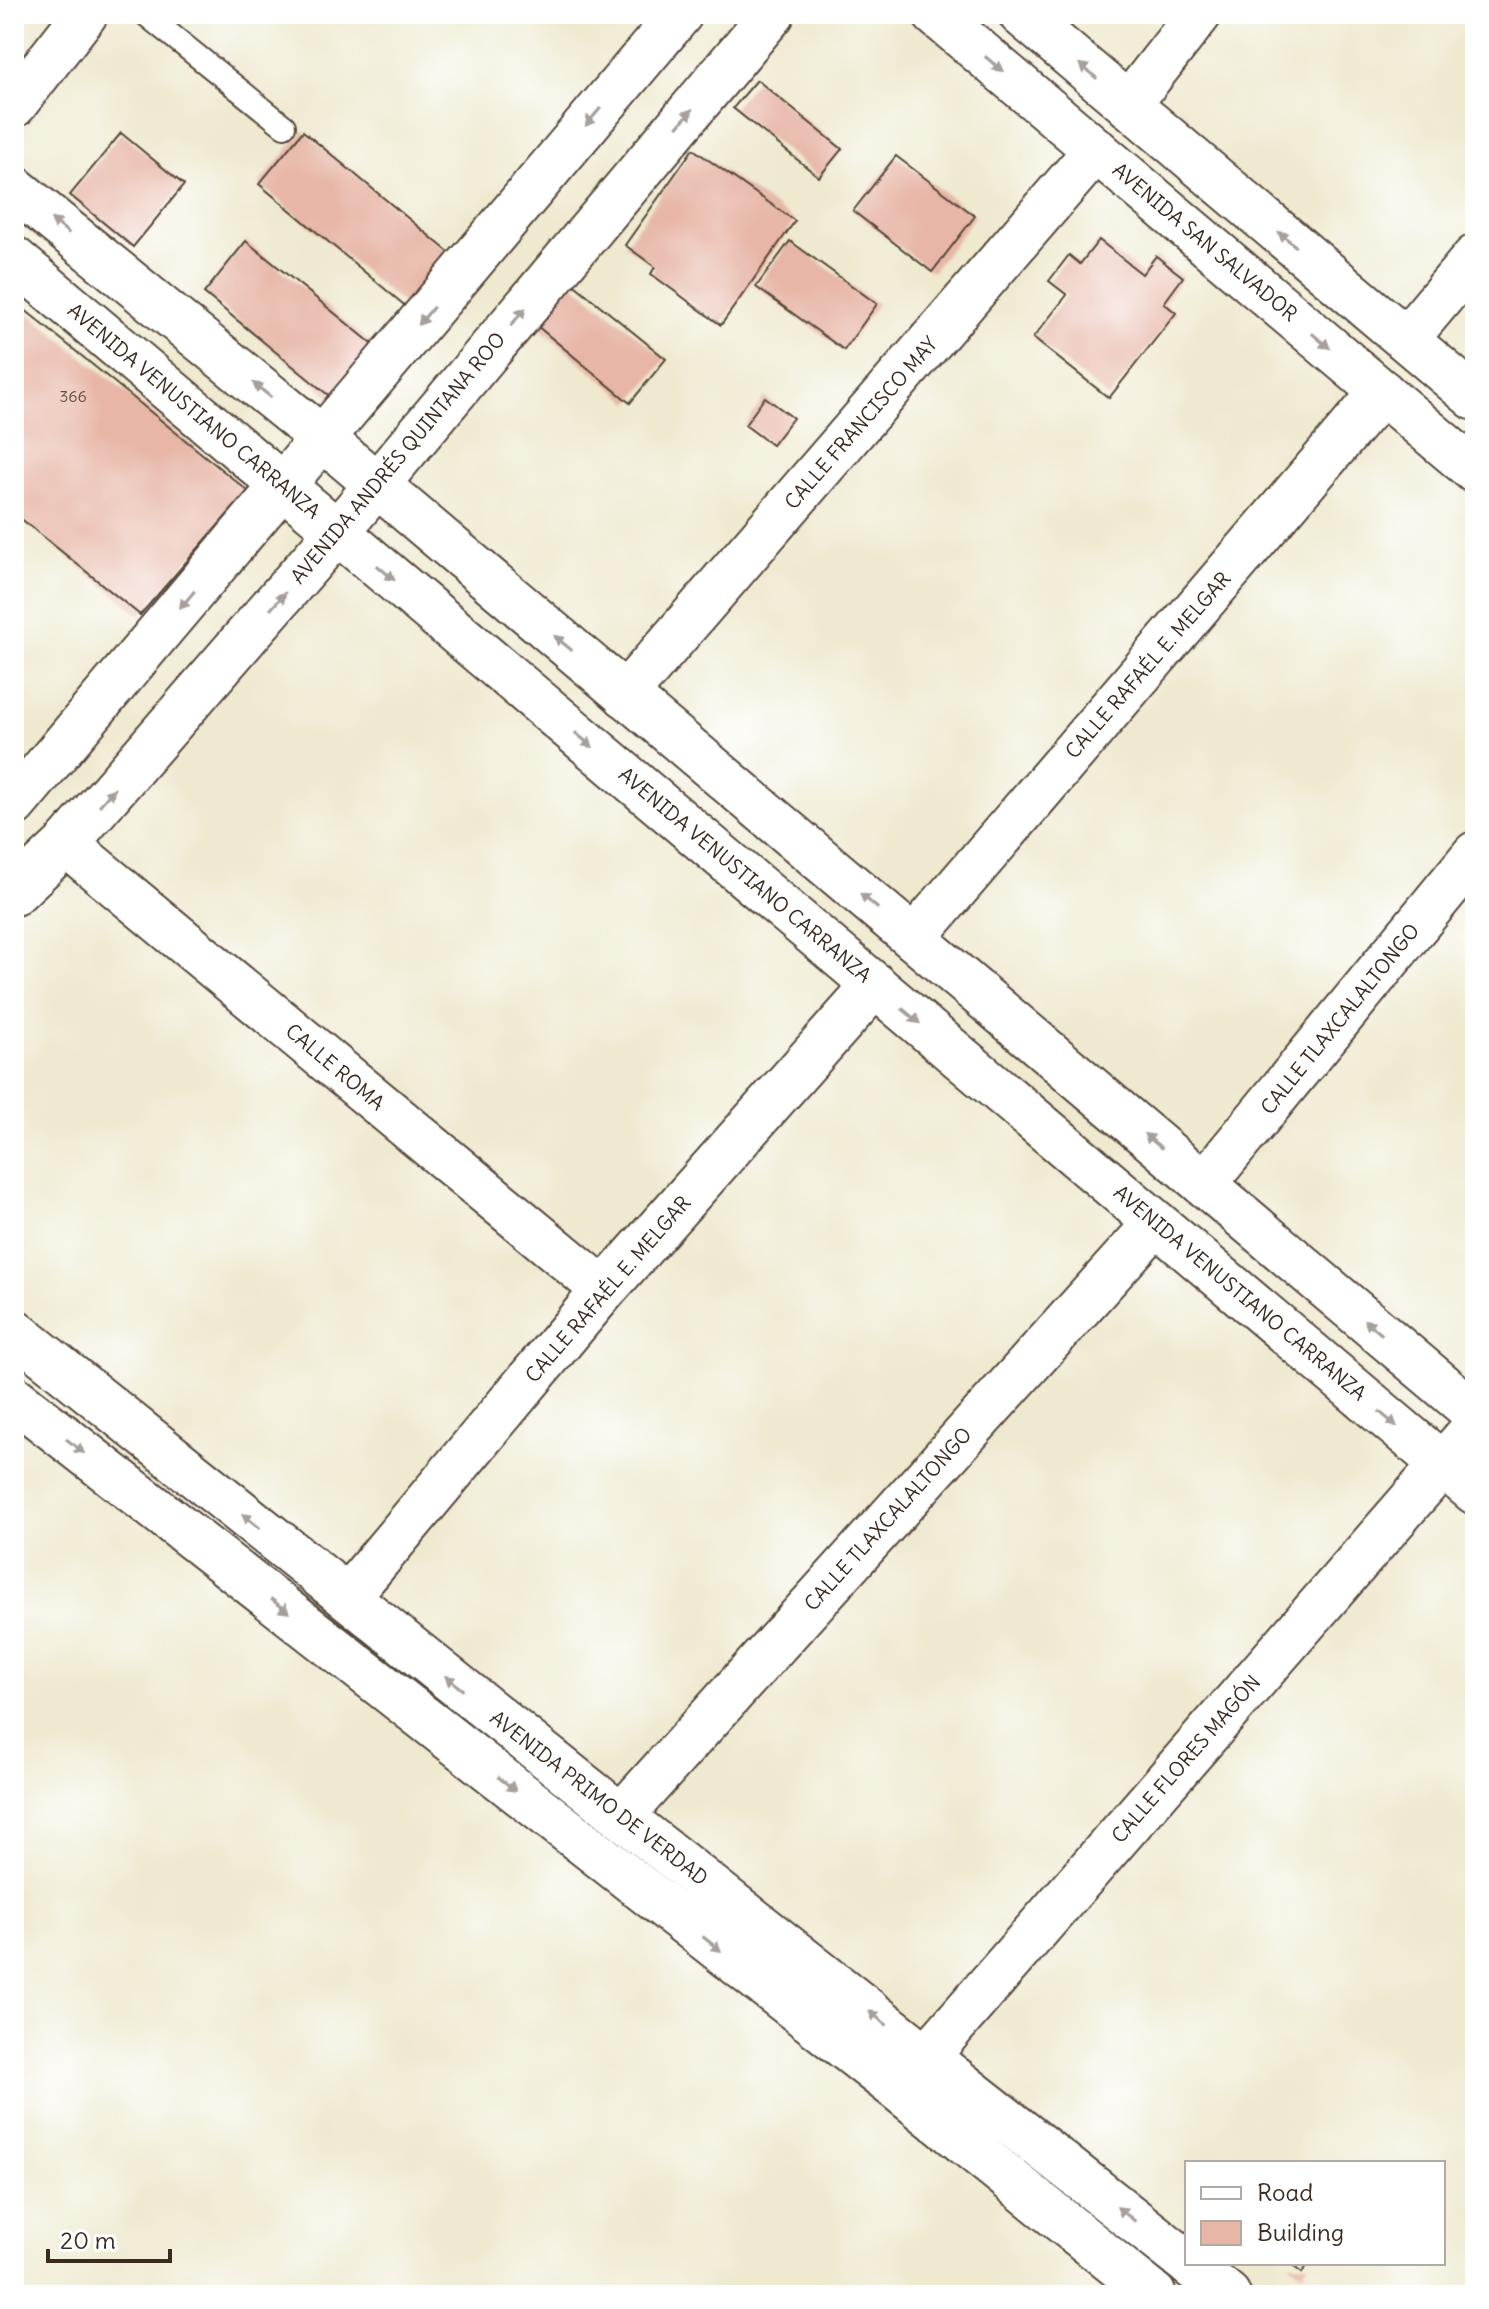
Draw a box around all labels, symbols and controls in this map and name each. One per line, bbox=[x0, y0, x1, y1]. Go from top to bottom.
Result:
one-way arrow bbox=[984, 55, 1004, 72]
one-way arrow bbox=[1079, 63, 1099, 80]
one-way arrow bbox=[585, 107, 603, 126]
one-way arrow bbox=[676, 108, 693, 128]
street label: AVENIDA SAN SALVADOR bbox=[1108, 157, 1303, 326]
one-way arrow bbox=[51, 218, 71, 235]
one-way arrow bbox=[1277, 231, 1297, 248]
street label: AVENIDA VENUSTIANO CARRANZA bbox=[63, 298, 326, 524]
one-way arrow bbox=[418, 305, 435, 325]
one-way arrow bbox=[509, 307, 526, 327]
street label: AVENIDA ANDRÉS QUINTANA ROO bbox=[285, 327, 510, 589]
street label: CALLE FRANCISCO MAY bbox=[779, 331, 942, 514]
one-way arrow bbox=[1311, 332, 1331, 349]
one-way arrow bbox=[252, 382, 272, 399]
house number: 366 bbox=[59, 386, 87, 406]
one-way arrow bbox=[376, 563, 395, 581]
street label: CALLE RAFAÉL E. MELGAR bbox=[1060, 566, 1236, 763]
one-way arrow bbox=[178, 590, 196, 610]
one-way arrow bbox=[268, 591, 286, 610]
one-way arrow bbox=[553, 635, 573, 652]
one-way arrow bbox=[574, 731, 594, 748]
street label: AVENIDA VENUSTIANO CARRANZA bbox=[614, 762, 877, 988]
one-way arrow bbox=[98, 787, 115, 807]
one-way arrow bbox=[859, 893, 879, 910]
street label: CALLE TLAXCALALTONGO bbox=[1255, 918, 1424, 1119]
one-way arrow bbox=[901, 1007, 921, 1024]
street label: CALLE ROMA bbox=[281, 1018, 390, 1115]
one-way arrow bbox=[1143, 1133, 1163, 1150]
street label: AVENIDA VENUSTIANO CARRANZA bbox=[1109, 1180, 1372, 1406]
street label: CALLE RAFAÉL E. MELGAR bbox=[520, 1190, 696, 1387]
one-way arrow bbox=[1363, 1319, 1383, 1336]
one-way arrow bbox=[1378, 1410, 1398, 1427]
street label: CALLE TLAXCALALTONGO bbox=[799, 1422, 977, 1616]
one-way arrow bbox=[65, 1437, 85, 1454]
one-way arrow bbox=[241, 1513, 261, 1529]
one-way arrow bbox=[270, 1598, 290, 1614]
street label: CALLE FLORES MAGÓN bbox=[1106, 1670, 1265, 1848]
one-way arrow bbox=[445, 1675, 465, 1692]
street label: AVENIDA PRIMO DE VERDAD bbox=[485, 1705, 713, 1890]
one-way arrow bbox=[497, 1775, 517, 1791]
one-way arrow bbox=[702, 1935, 722, 1952]
one-way arrow bbox=[868, 2011, 888, 2027]
legend bbox=[1185, 2161, 1445, 2265]
text: Road bbox=[1257, 2177, 1313, 2207]
one-way arrow bbox=[1116, 2206, 1136, 2223]
scale bar bbox=[48, 2213, 170, 2263]
text: Building bbox=[1257, 2217, 1344, 2247]
text: 20 m bbox=[60, 2225, 116, 2255]

